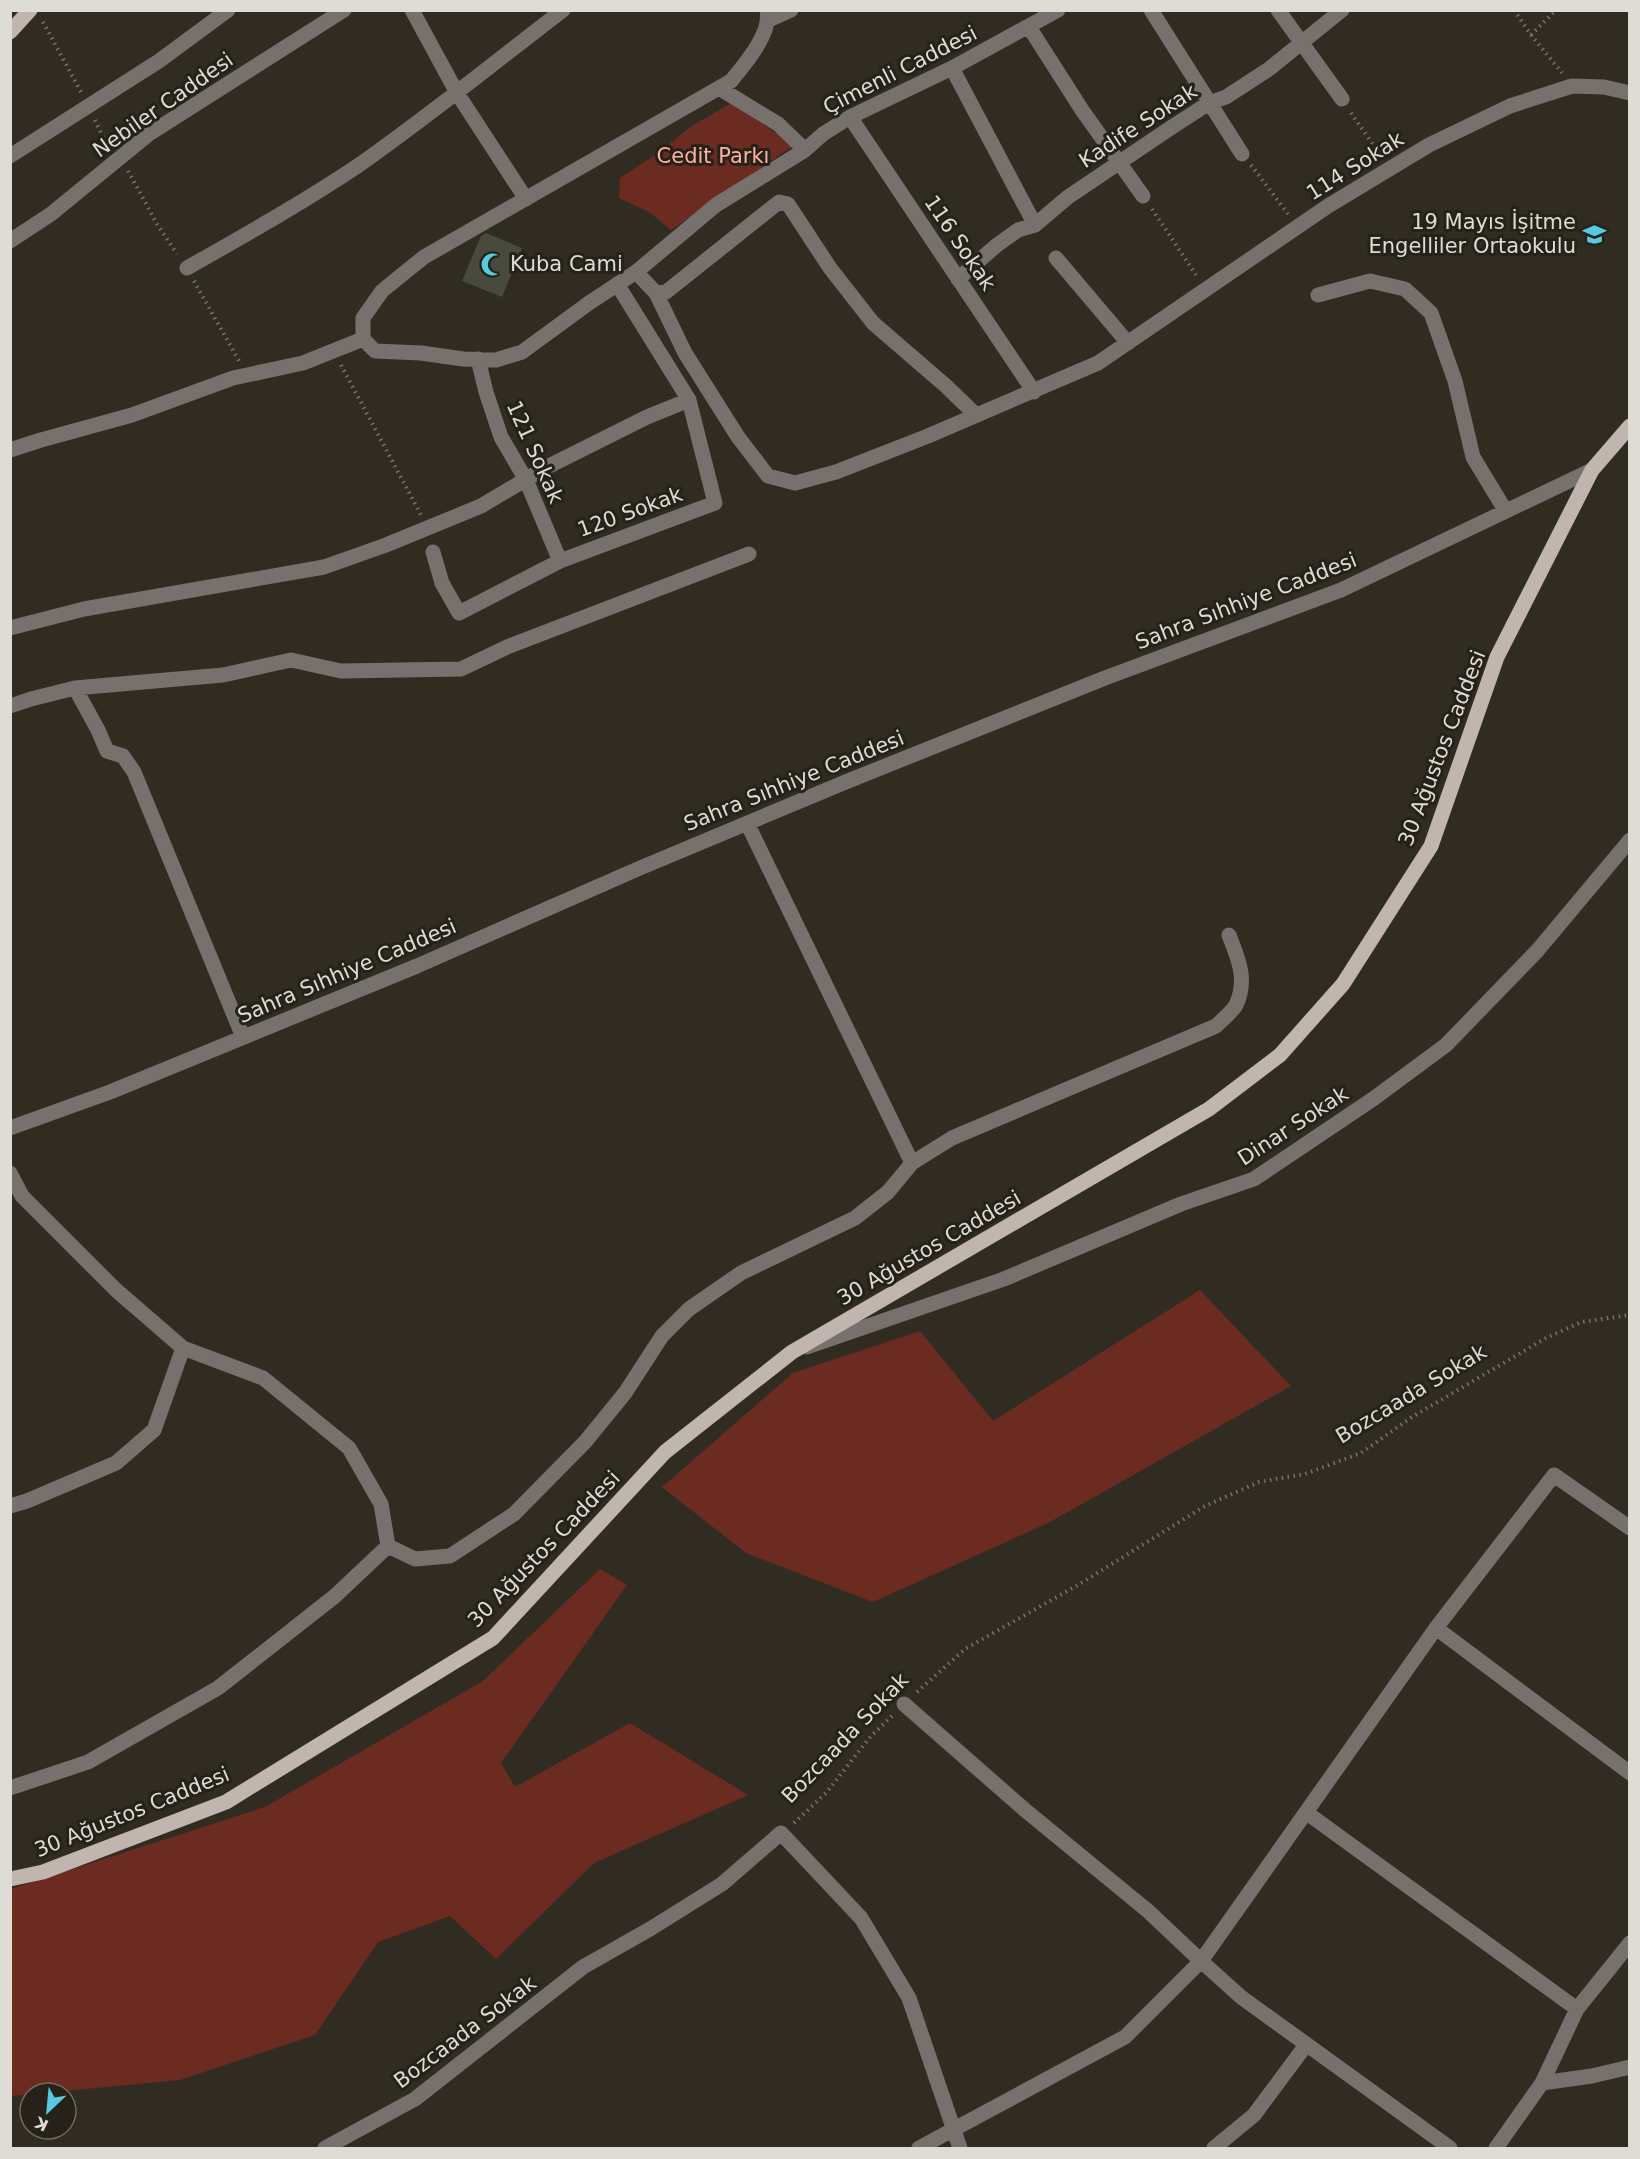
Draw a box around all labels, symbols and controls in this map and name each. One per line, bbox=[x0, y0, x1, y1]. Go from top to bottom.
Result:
street label: Çimenli Caddesi bbox=[819, 21, 981, 119]
street label: Nebiler Caddesi bbox=[88, 48, 238, 162]
street label: Kadife Sokak bbox=[1075, 79, 1202, 173]
street label: 114 Sokak bbox=[1302, 126, 1409, 205]
park label: Cedit Parkı bbox=[657, 144, 769, 168]
street label: 116 Sokak bbox=[919, 191, 1001, 296]
place label: 19 Mayıs İşitme Engelliler Ortaokulu bbox=[1369, 209, 1576, 258]
school or university icon: 19 Mayıs İşitme Engelliler Ortaokulu bbox=[1581, 221, 1607, 247]
mosque icon: Kuba Cami bbox=[479, 251, 505, 277]
place label: Kuba Cami bbox=[510, 252, 623, 276]
street label: 121 Sokak bbox=[502, 397, 569, 508]
street label: 120 Sokak bbox=[574, 482, 686, 542]
street label: Sahra Sıhhiye Caddesi bbox=[1132, 548, 1360, 654]
street label: 30 Ağustos Caddesi bbox=[1394, 647, 1490, 849]
street label: Sahra Sıhhiye Caddesi bbox=[680, 726, 908, 836]
street label: Sahra Sıhhiye Caddesi bbox=[234, 914, 460, 1028]
street label: Dinar Sokak bbox=[1233, 1081, 1353, 1171]
street label: 30 Ağustos Caddesi bbox=[833, 1186, 1025, 1310]
street label: Bozcaada Sokak bbox=[1331, 1339, 1491, 1448]
street label: 30 Ağustos Caddesi bbox=[463, 1466, 625, 1632]
street label: Bozcaada Sokak bbox=[777, 1667, 914, 1808]
street label: 30 Ağustos Caddesi bbox=[31, 1762, 233, 1862]
street label: Bozcaada Sokak bbox=[389, 1970, 541, 2093]
north arrow bbox=[18, 2081, 78, 2141]
text: K bbox=[31, 2113, 51, 2135]

